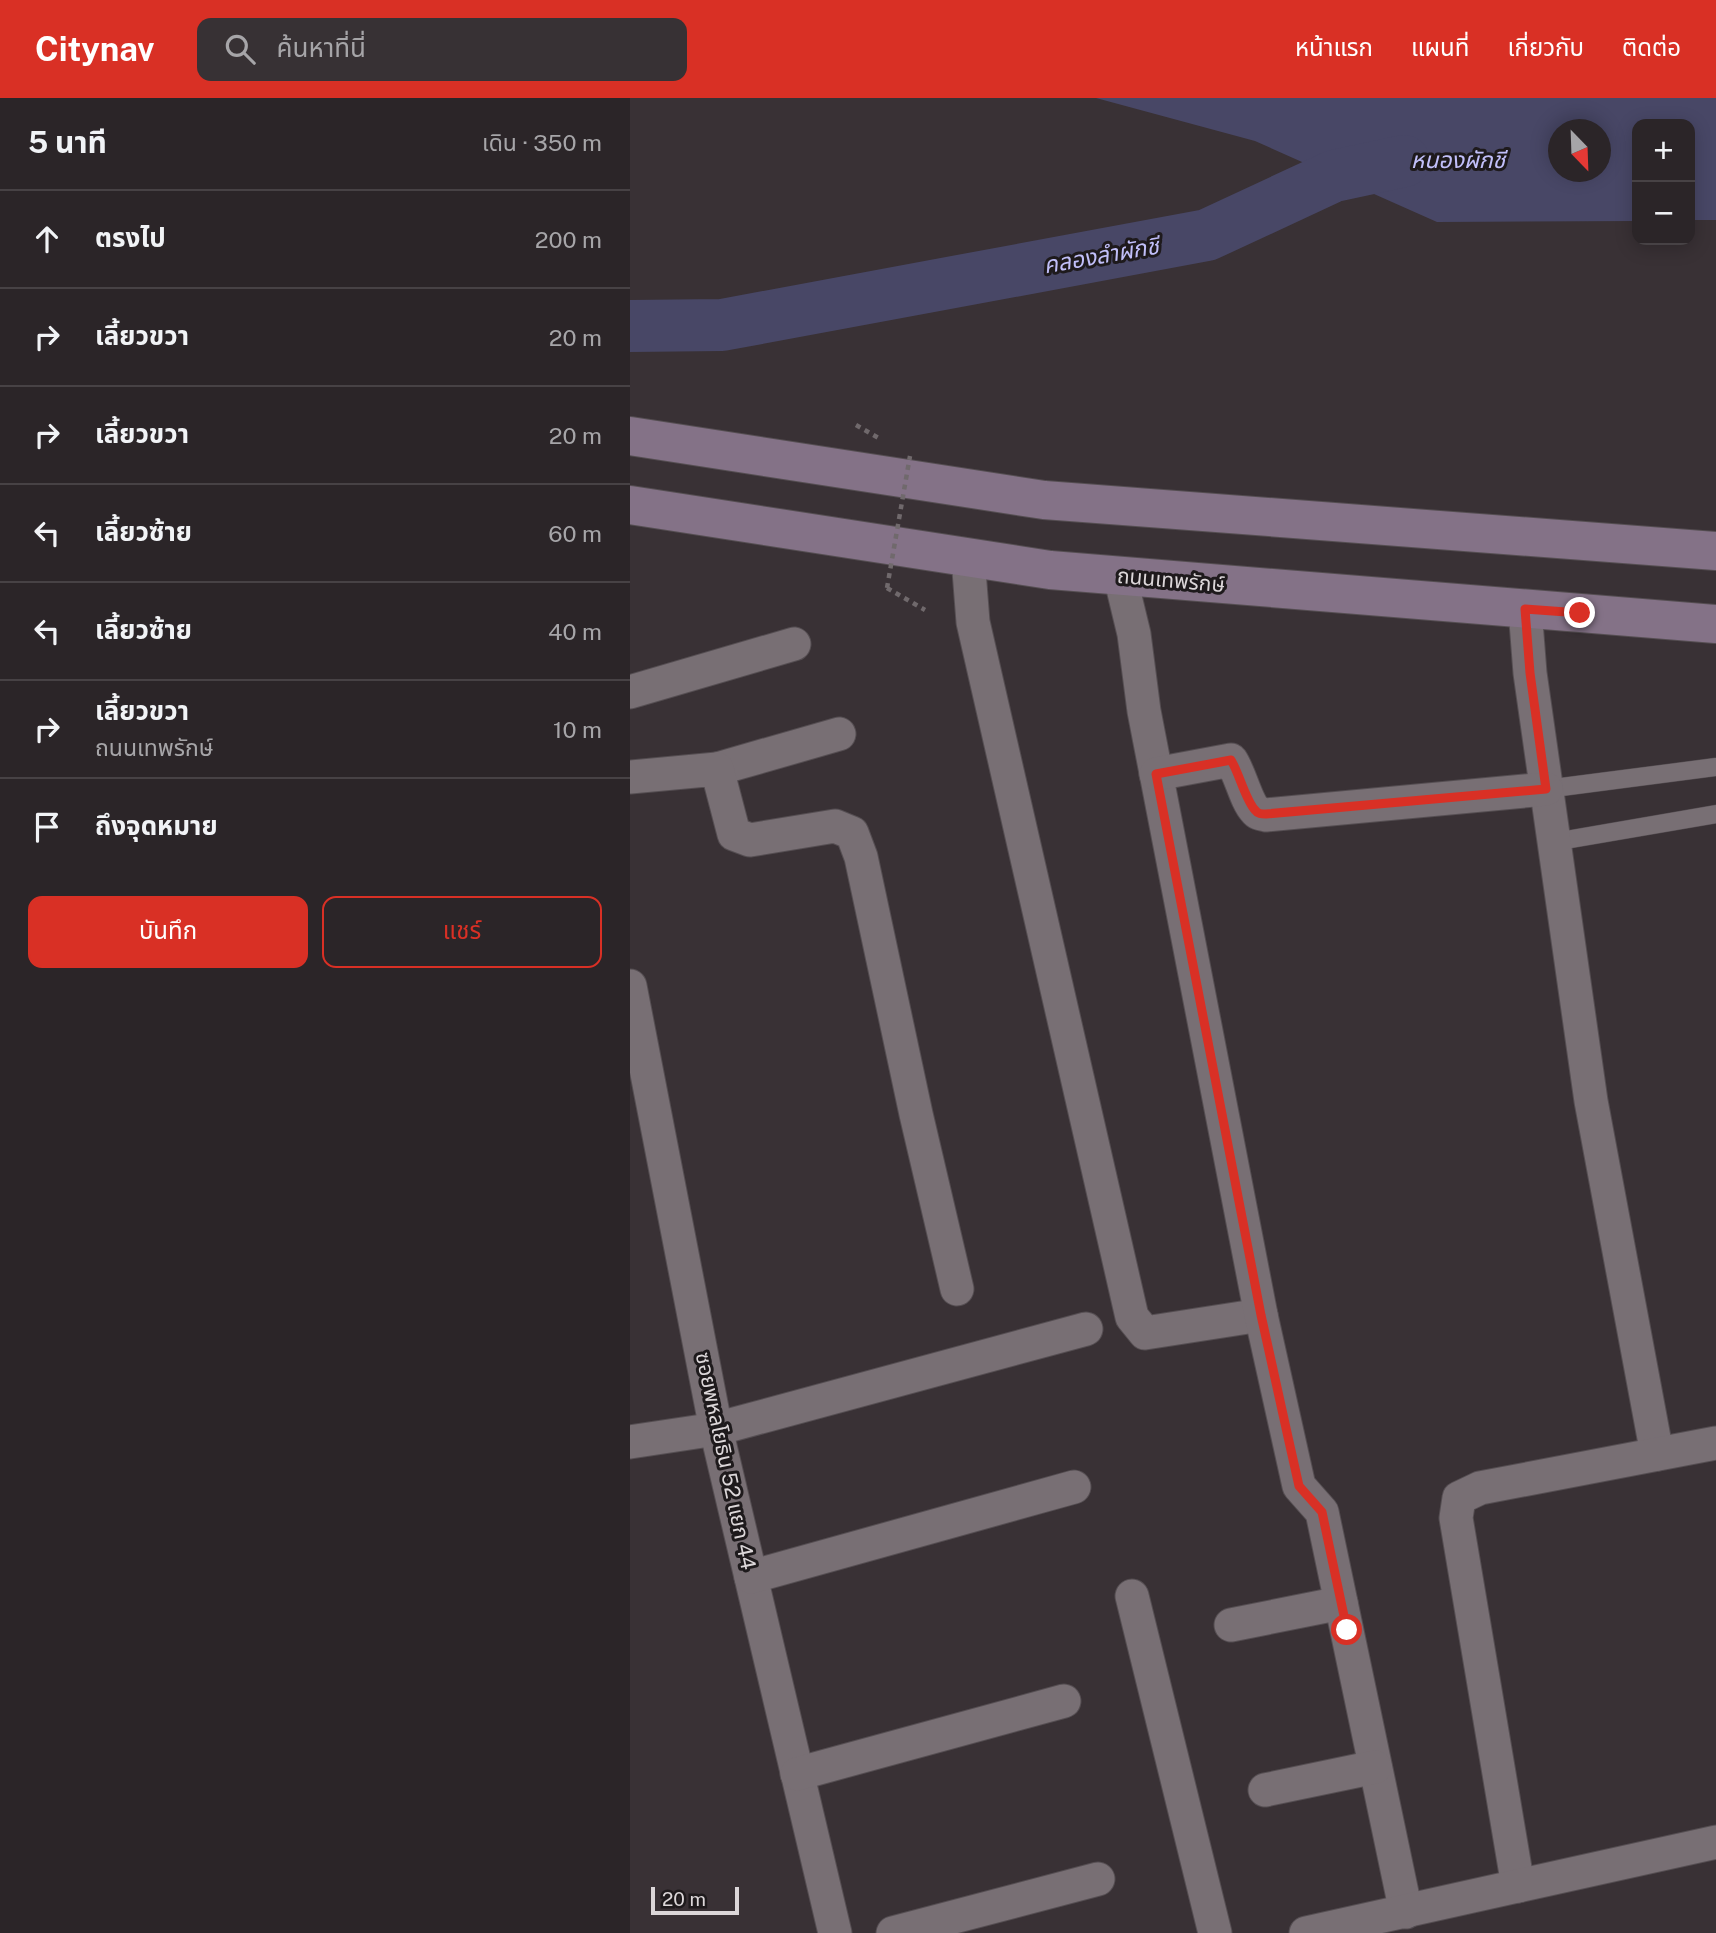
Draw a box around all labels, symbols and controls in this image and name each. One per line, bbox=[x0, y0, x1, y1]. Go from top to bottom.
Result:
search box bbox=[197, 18, 687, 81]
text: Citynav bbox=[35, 30, 155, 68]
icon: search bbox=[221, 30, 259, 68]
text: ค้นหาที่นี่ bbox=[277, 32, 366, 63]
text: หน้าแรก bbox=[1295, 33, 1373, 61]
text: แผนที่ bbox=[1411, 33, 1469, 61]
text: เกี่ยวกับ bbox=[1507, 33, 1584, 61]
text: ติดต่อ bbox=[1622, 33, 1681, 61]
north arrow bbox=[1548, 119, 1611, 182]
map controls bbox=[1632, 119, 1695, 245]
button: + bbox=[1632, 119, 1695, 182]
text: 5 นาที bbox=[28, 124, 107, 160]
text: เดิน · 350 m bbox=[482, 129, 602, 156]
water label: หนองผักชี bbox=[1411, 146, 1509, 173]
button: − bbox=[1632, 182, 1695, 245]
icon: ahead bbox=[28, 220, 66, 258]
text: ตรงไป bbox=[95, 222, 166, 253]
text: 200 m bbox=[535, 226, 602, 253]
water label: คลองลำผักชี bbox=[1041, 231, 1164, 278]
icon: right bbox=[28, 318, 66, 356]
text: เลี้ยวขวา bbox=[95, 320, 189, 351]
text: 20 m bbox=[549, 324, 602, 351]
icon: right bbox=[28, 416, 66, 454]
text: เลี้ยวขวา bbox=[95, 418, 189, 449]
text: 20 m bbox=[549, 422, 602, 449]
icon: left bbox=[28, 514, 66, 552]
text: เลี้ยวซ้าย bbox=[95, 516, 192, 547]
text: 60 m bbox=[548, 520, 602, 547]
street label: ถนนเทพรักษ์ bbox=[1116, 563, 1226, 597]
route end bbox=[1564, 597, 1595, 628]
icon: left bbox=[28, 612, 66, 650]
text: เลี้ยวซ้าย bbox=[95, 614, 192, 645]
text: 40 m bbox=[548, 618, 602, 645]
text: เลี้ยวขวา bbox=[95, 695, 189, 726]
icon: right bbox=[28, 710, 66, 748]
text: 10 m bbox=[553, 716, 602, 743]
text: ถนนเทพรักษ์ bbox=[95, 734, 214, 761]
icon: arrive bbox=[28, 808, 66, 846]
text: ถึงจุดหมาย bbox=[95, 810, 218, 841]
button: บันทึก bbox=[28, 896, 308, 968]
button: แชร์ bbox=[322, 896, 602, 968]
street label: ซอยพหลโยธิน 52 แยก 44 bbox=[691, 1350, 761, 1572]
route start bbox=[1331, 1614, 1362, 1645]
scale bar bbox=[651, 1884, 738, 1916]
text: 20 m bbox=[662, 1888, 706, 1910]

